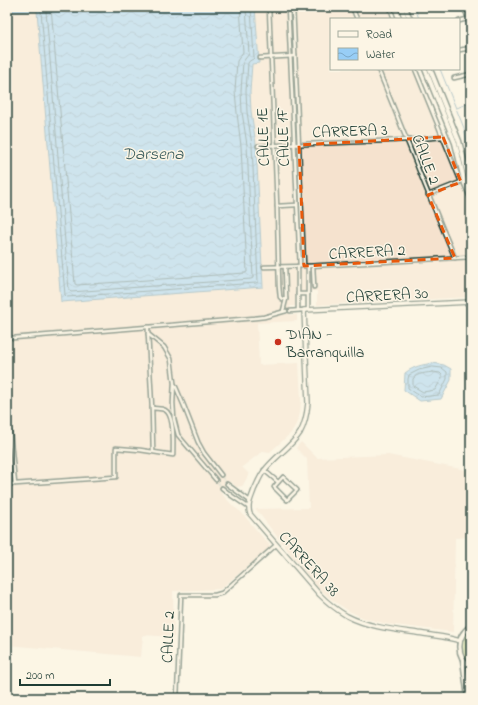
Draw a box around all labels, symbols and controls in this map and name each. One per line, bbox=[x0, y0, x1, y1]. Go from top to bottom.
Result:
legend bbox=[330, 18, 460, 70]
text: Road bbox=[366, 26, 392, 44]
text: Water bbox=[366, 46, 395, 64]
street label: CALLE 1F bbox=[271, 106, 297, 167]
street label: CALLE 1E bbox=[251, 107, 277, 167]
street label: CARRERA 3 bbox=[312, 119, 388, 145]
street label: CALLE 2 bbox=[405, 131, 446, 188]
water label: Darsena bbox=[123, 142, 184, 167]
street label: CARRERA 2 bbox=[328, 239, 406, 267]
street label: CARRERA 30 bbox=[345, 282, 429, 310]
place label: DIAN - Barranquilla bbox=[285, 323, 365, 365]
marker: DIAN - Barranquilla bbox=[273, 337, 283, 347]
street label: CARRERA 38 bbox=[272, 526, 345, 603]
street label: CALLE 2 bbox=[156, 611, 182, 664]
scale bar bbox=[20, 661, 110, 687]
text: 200 m bbox=[26, 667, 55, 685]

